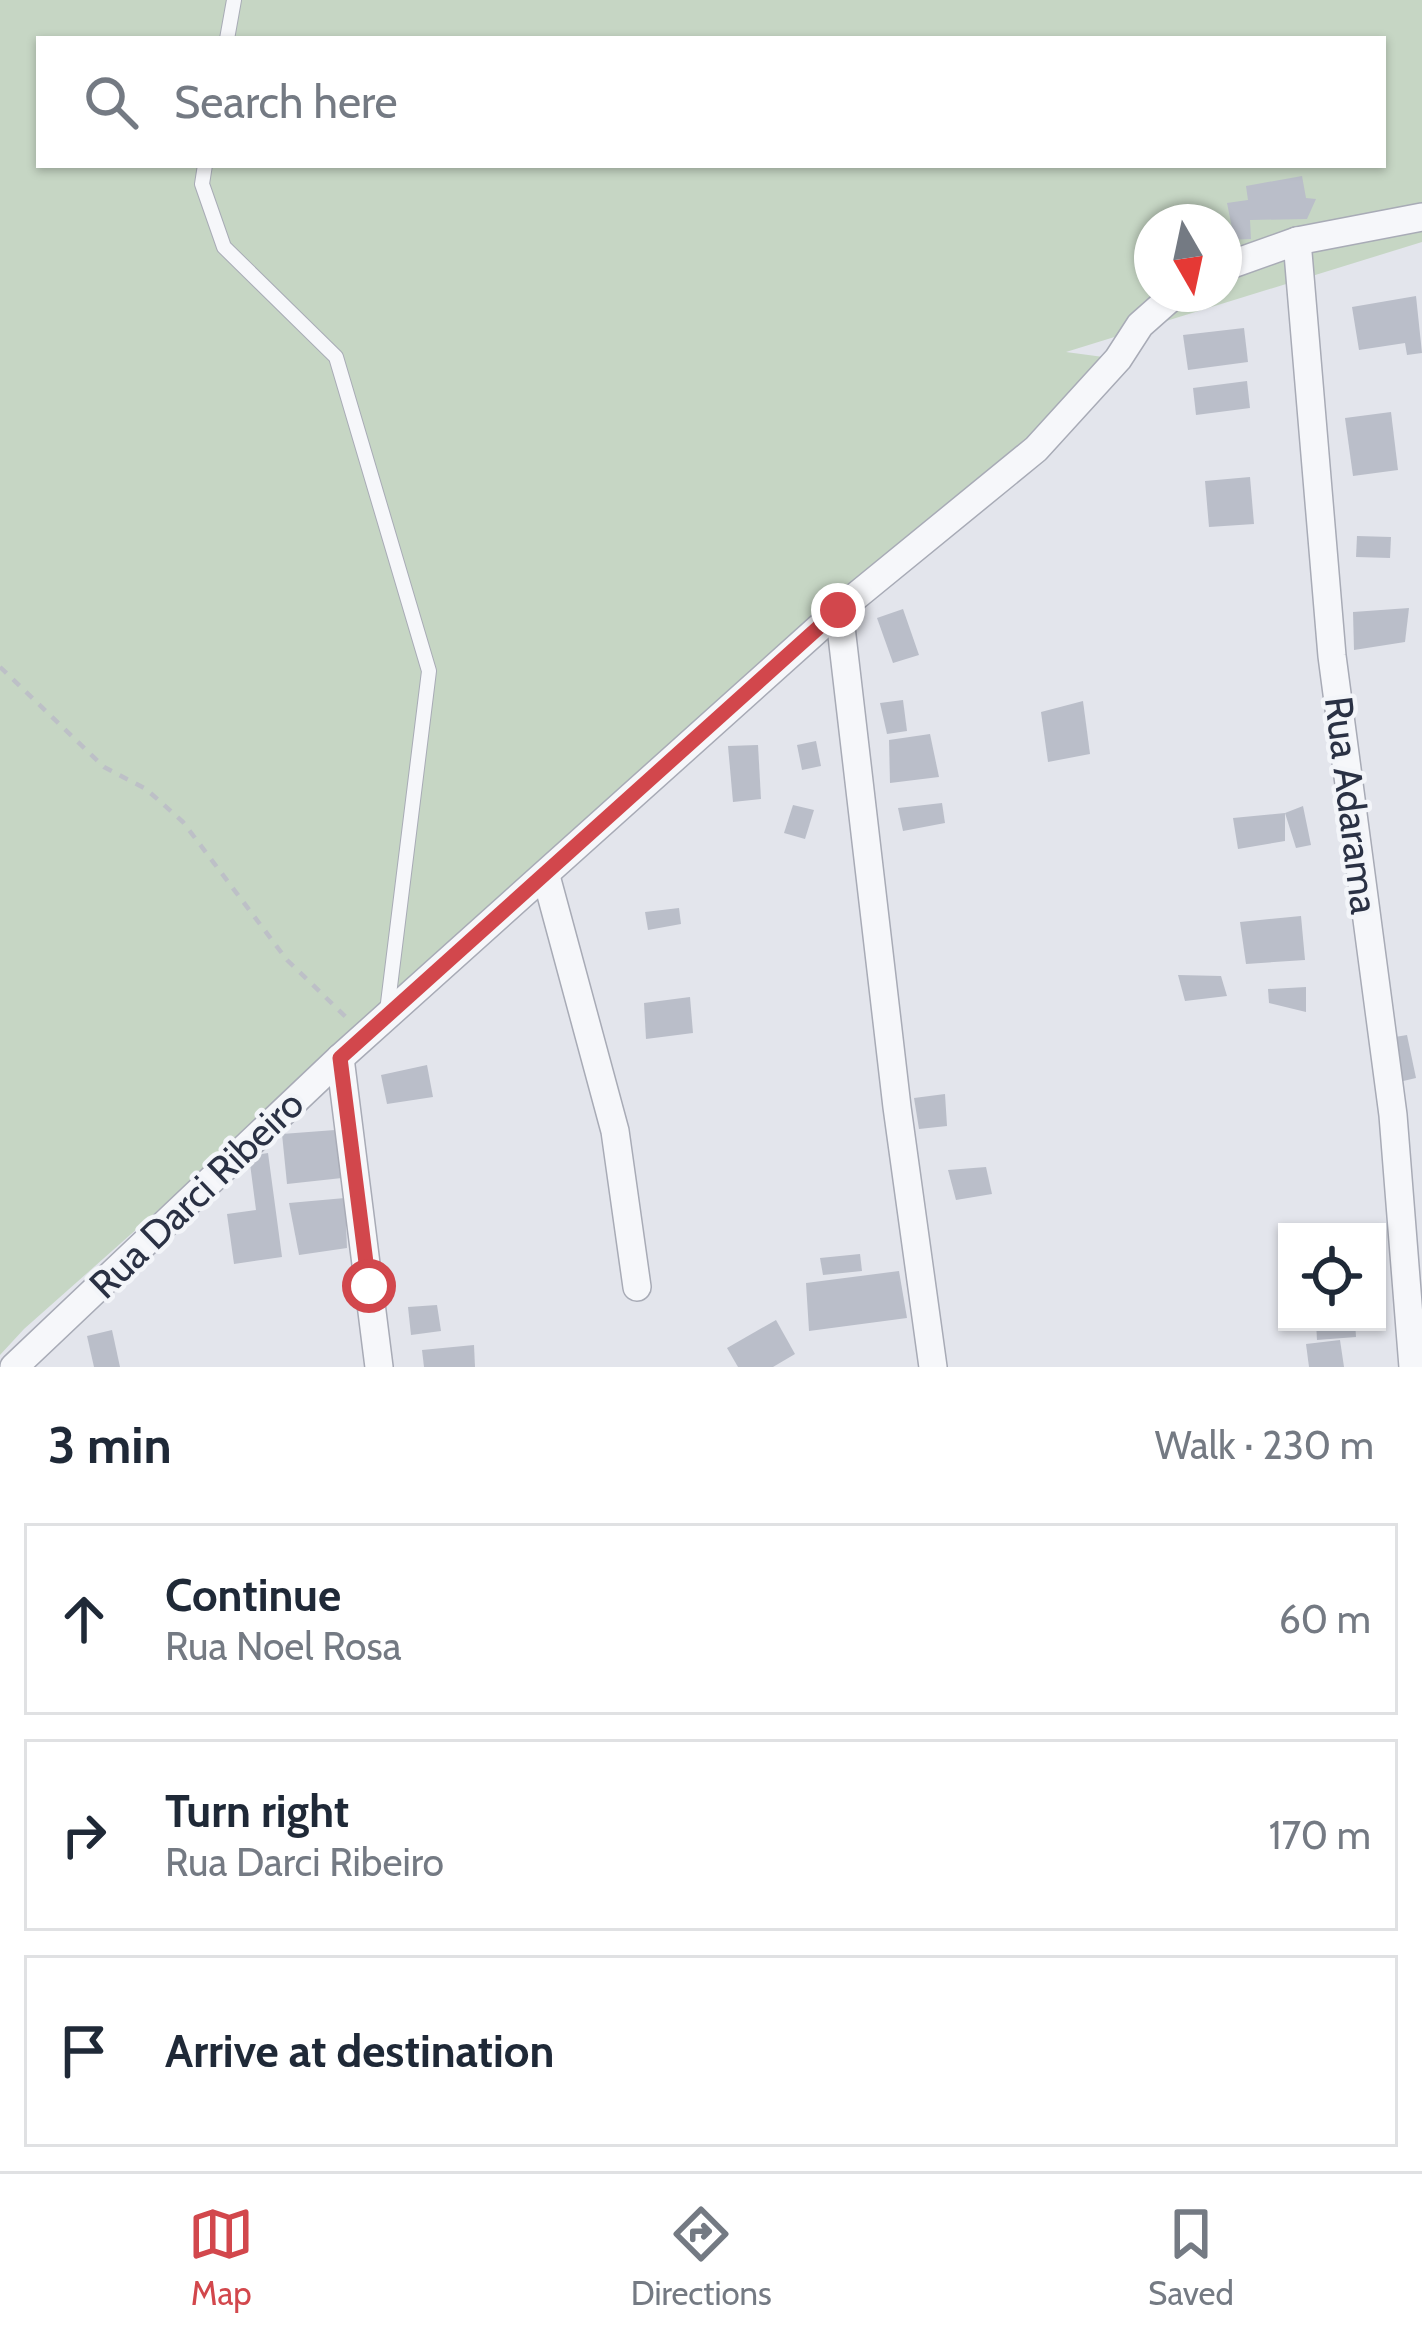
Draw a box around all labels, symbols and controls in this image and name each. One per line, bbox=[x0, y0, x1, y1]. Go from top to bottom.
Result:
search box bbox=[36, 36, 1386, 168]
icon: search bbox=[78, 69, 144, 135]
text: Search here bbox=[174, 75, 398, 129]
north arrow bbox=[1134, 204, 1242, 312]
route end bbox=[811, 583, 865, 637]
street label: Rua Adarama bbox=[1315, 694, 1389, 917]
street label: Rua Darci Ribeiro bbox=[79, 1080, 313, 1308]
map controls bbox=[1278, 1223, 1386, 1331]
button: locate bbox=[1278, 1223, 1386, 1331]
route start bbox=[342, 1259, 396, 1313]
text: 3 min bbox=[48, 1414, 172, 1476]
text: Walk · 230 m bbox=[1155, 1421, 1374, 1469]
text: Continue bbox=[165, 1568, 341, 1622]
icon: ahead bbox=[51, 1586, 117, 1652]
text: 60 m bbox=[1279, 1595, 1371, 1643]
text: Rua Noel Rosa bbox=[165, 1622, 401, 1670]
text: Turn right bbox=[165, 1784, 349, 1838]
icon: right bbox=[51, 1802, 117, 1868]
text: 170 m bbox=[1269, 1811, 1371, 1859]
text: Rua Darci Ribeiro bbox=[165, 1838, 444, 1886]
icon: arrive bbox=[51, 2018, 117, 2084]
text: Arrive at destination bbox=[165, 2024, 554, 2078]
tab: Map bbox=[188, 2201, 254, 2313]
tab: Directions bbox=[631, 2201, 772, 2313]
tab: Saved bbox=[1148, 2201, 1234, 2313]

